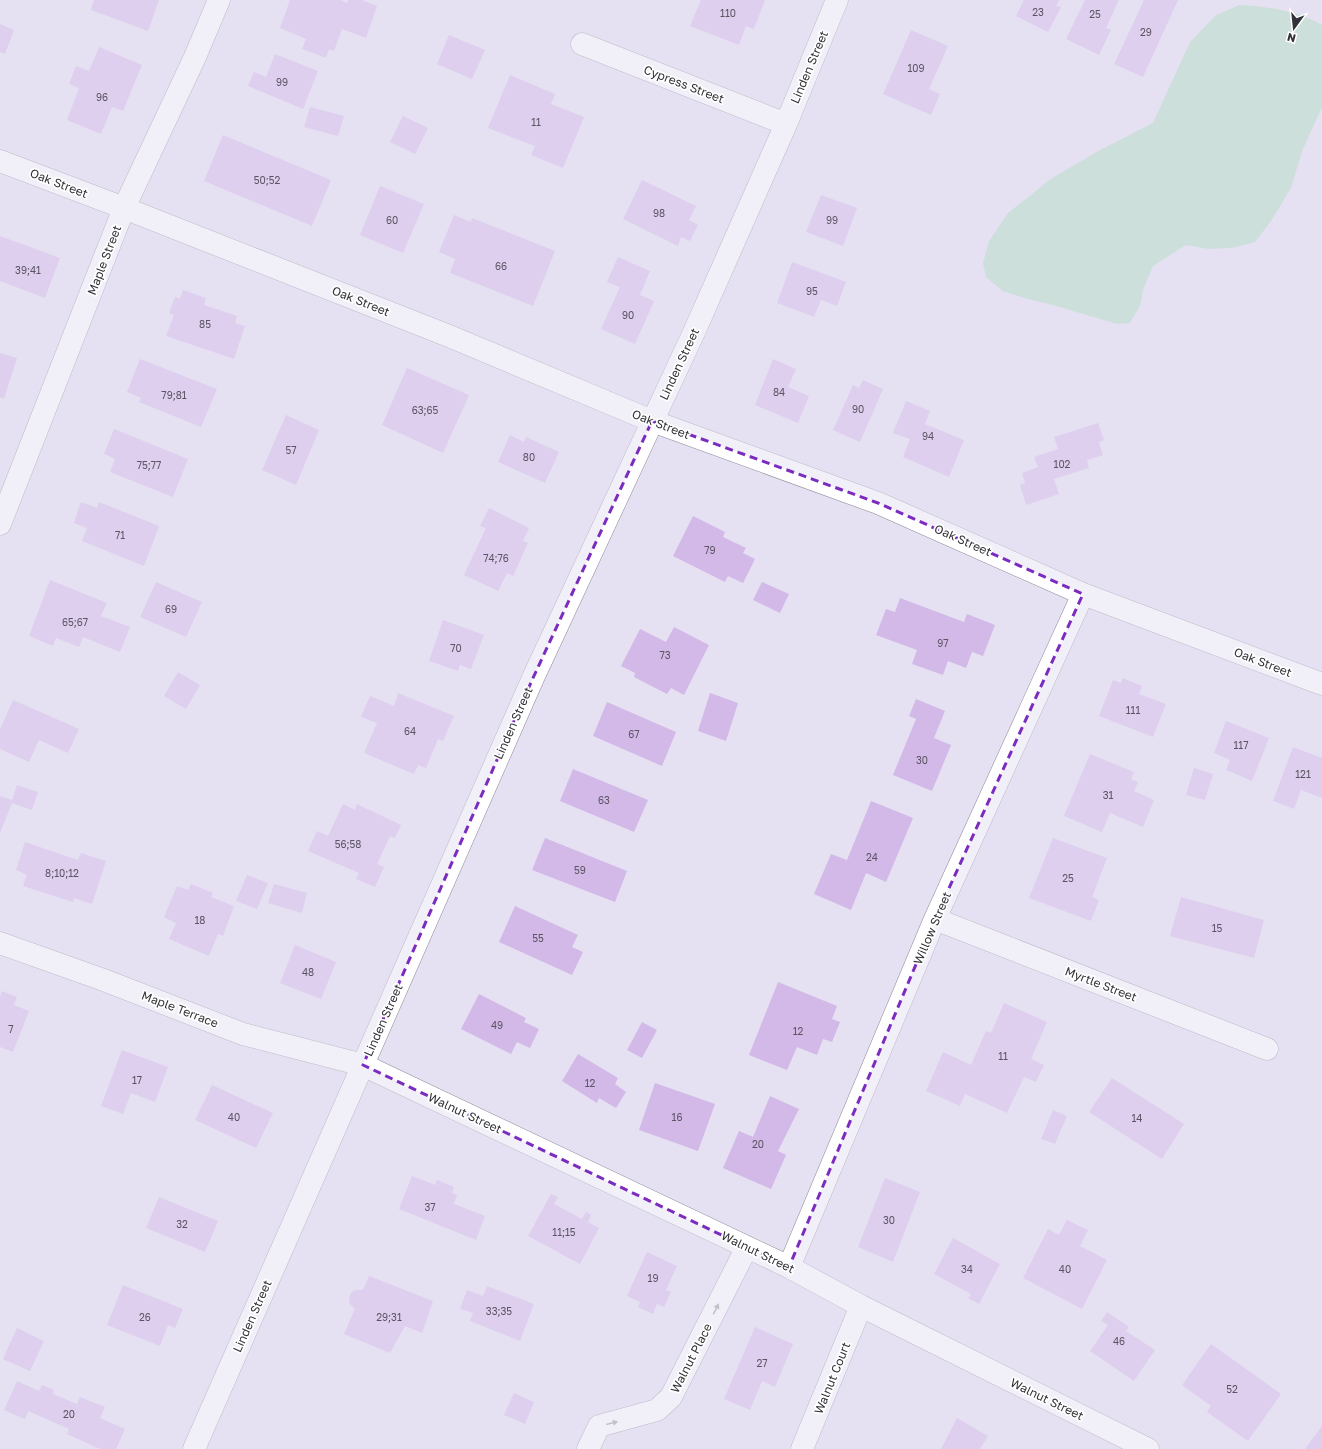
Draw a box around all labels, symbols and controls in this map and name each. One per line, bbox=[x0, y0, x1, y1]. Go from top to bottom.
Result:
house number: 23 bbox=[1032, 6, 1044, 18]
house number: 110 bbox=[720, 7, 736, 19]
house number: 25 bbox=[1089, 8, 1101, 20]
north arrow bbox=[1274, 8, 1314, 48]
house number: 29 bbox=[1140, 26, 1152, 38]
street label: Linden Street bbox=[787, 28, 831, 106]
text: N bbox=[1286, 31, 1297, 46]
street label: Cypress Street bbox=[642, 62, 727, 106]
house number: 109 bbox=[907, 62, 925, 74]
house number: 99 bbox=[276, 76, 288, 88]
house number: 96 bbox=[96, 91, 108, 103]
house number: 11 bbox=[531, 116, 541, 128]
street label: Oak Street bbox=[28, 165, 90, 201]
house number: 50;52 bbox=[254, 174, 280, 186]
house number: 98 bbox=[653, 207, 665, 219]
house number: 60 bbox=[386, 214, 398, 226]
house number: 99 bbox=[826, 214, 838, 226]
street label: Maple Street bbox=[84, 223, 124, 297]
house number: 66 bbox=[495, 260, 507, 272]
house number: 39;41 bbox=[15, 264, 41, 276]
street label: Oak Street bbox=[330, 283, 392, 319]
house number: 95 bbox=[806, 285, 818, 297]
house number: 90 bbox=[622, 309, 634, 321]
house number: 85 bbox=[199, 318, 211, 330]
street label: Linden Street bbox=[656, 325, 702, 402]
house number: 84 bbox=[773, 386, 785, 398]
house number: 79;81 bbox=[161, 389, 187, 401]
house number: 90 bbox=[852, 403, 864, 415]
house number: 63;65 bbox=[412, 404, 439, 416]
street label: Oak Street bbox=[630, 406, 692, 442]
house number: 94 bbox=[922, 430, 934, 442]
house number: 57 bbox=[285, 444, 297, 456]
house number: 80 bbox=[523, 451, 535, 463]
house number: 102 bbox=[1054, 458, 1071, 470]
house number: 75;77 bbox=[137, 459, 161, 471]
street label: Oak Street bbox=[932, 521, 994, 559]
house number: 71 bbox=[115, 529, 125, 541]
house number: 79 bbox=[704, 544, 716, 556]
house number: 74;76 bbox=[483, 552, 509, 564]
house number: 69 bbox=[165, 603, 177, 615]
house number: 65;67 bbox=[62, 616, 88, 628]
house number: 97 bbox=[937, 637, 949, 649]
house number: 70 bbox=[450, 642, 462, 654]
street label: Oak Street bbox=[1232, 644, 1294, 680]
house number: 73 bbox=[659, 649, 671, 661]
street label: Linden Street bbox=[490, 684, 536, 762]
house number: 111 bbox=[1126, 704, 1140, 716]
house number: 64 bbox=[404, 725, 416, 737]
house number: 67 bbox=[628, 728, 640, 740]
house number: 117 bbox=[1234, 739, 1249, 751]
house number: 30 bbox=[916, 754, 928, 766]
house number: 121 bbox=[1295, 768, 1311, 780]
house number: 31 bbox=[1103, 789, 1113, 801]
house number: 63 bbox=[598, 794, 610, 806]
house number: 56;58 bbox=[335, 838, 361, 850]
house number: 24 bbox=[866, 851, 878, 863]
house number: 59 bbox=[574, 864, 586, 876]
house number: 8;10;12 bbox=[45, 867, 79, 879]
house number: 25 bbox=[1062, 872, 1074, 884]
street label: Willow Street bbox=[910, 889, 954, 967]
house number: 18 bbox=[195, 914, 205, 926]
house number: 15 bbox=[1212, 922, 1223, 934]
house number: 55 bbox=[532, 932, 544, 944]
street label: Myrtle Street bbox=[1063, 963, 1139, 1005]
house number: 48 bbox=[302, 966, 314, 978]
street label: Linden Street bbox=[360, 981, 406, 1059]
street label: Maple Terrace bbox=[139, 987, 221, 1031]
house number: 49 bbox=[491, 1019, 503, 1031]
house number: 7 bbox=[8, 1023, 14, 1035]
house number: 12 bbox=[793, 1025, 804, 1037]
house number: 11 bbox=[998, 1050, 1008, 1062]
house number: 17 bbox=[132, 1074, 142, 1086]
house number: 12 bbox=[585, 1077, 596, 1089]
street label: Walnut Street bbox=[426, 1089, 504, 1137]
house number: 40 bbox=[228, 1111, 240, 1123]
house number: 16 bbox=[672, 1111, 682, 1123]
house number: 14 bbox=[1132, 1112, 1142, 1124]
house number: 20 bbox=[752, 1138, 764, 1150]
house number: 37 bbox=[424, 1201, 436, 1213]
house number: 30 bbox=[883, 1214, 895, 1226]
house number: 32 bbox=[176, 1218, 188, 1230]
house number: 11;15 bbox=[552, 1226, 576, 1238]
street label: Walnut Street bbox=[719, 1228, 797, 1276]
house number: 34 bbox=[961, 1263, 973, 1275]
house number: 40 bbox=[1059, 1263, 1071, 1275]
house number: 19 bbox=[648, 1272, 658, 1284]
street label: Linden Street bbox=[229, 1277, 275, 1355]
one-way arrow bbox=[712, 1303, 719, 1315]
house number: 33;35 bbox=[486, 1305, 512, 1317]
house number: 26 bbox=[139, 1311, 151, 1323]
house number: 29;31 bbox=[376, 1311, 402, 1323]
street label: Walnut Place bbox=[667, 1321, 715, 1395]
house number: 46 bbox=[1113, 1335, 1125, 1347]
street label: Walnut Court bbox=[811, 1340, 853, 1416]
house number: 27 bbox=[756, 1357, 768, 1369]
street label: Walnut Street bbox=[1008, 1375, 1086, 1423]
house number: 52 bbox=[1226, 1383, 1238, 1395]
house number: 20 bbox=[63, 1408, 75, 1420]
one-way arrow bbox=[606, 1420, 618, 1426]

